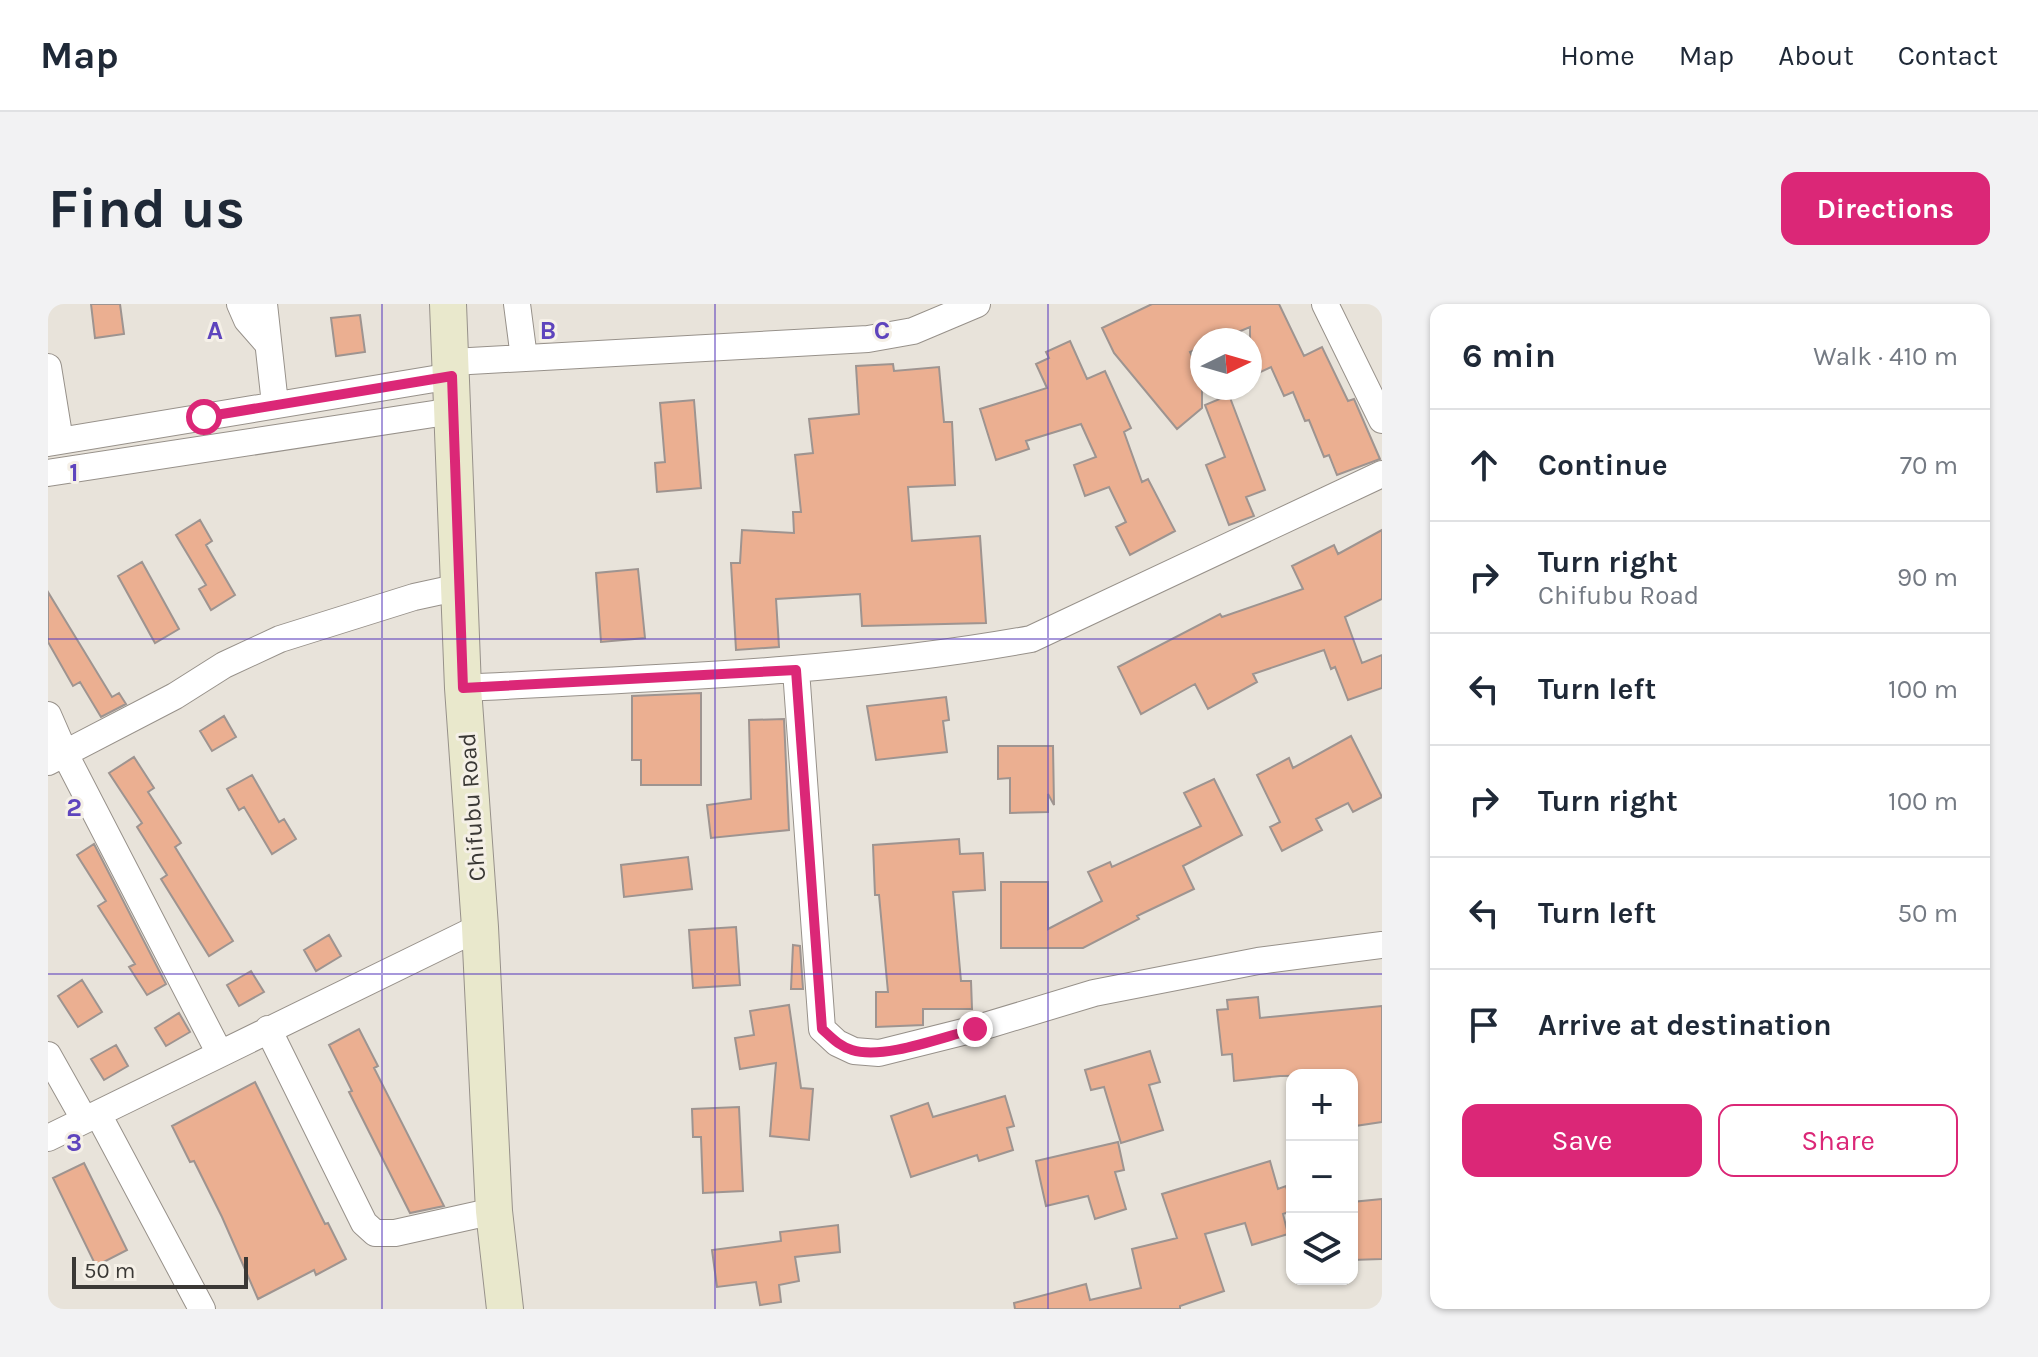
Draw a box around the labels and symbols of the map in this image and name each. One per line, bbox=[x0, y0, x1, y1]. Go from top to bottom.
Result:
text: A bbox=[207, 315, 223, 346]
text: B bbox=[540, 315, 556, 346]
text: C bbox=[874, 315, 890, 346]
north arrow bbox=[1190, 328, 1262, 400]
route start bbox=[186, 399, 222, 435]
text: 1 bbox=[69, 457, 79, 488]
street label: Chifubu Road bbox=[453, 732, 491, 882]
text: 2 bbox=[66, 792, 82, 823]
route end bbox=[957, 1011, 993, 1047]
text: 3 bbox=[66, 1127, 82, 1158]
scale bar bbox=[72, 1253, 248, 1289]

